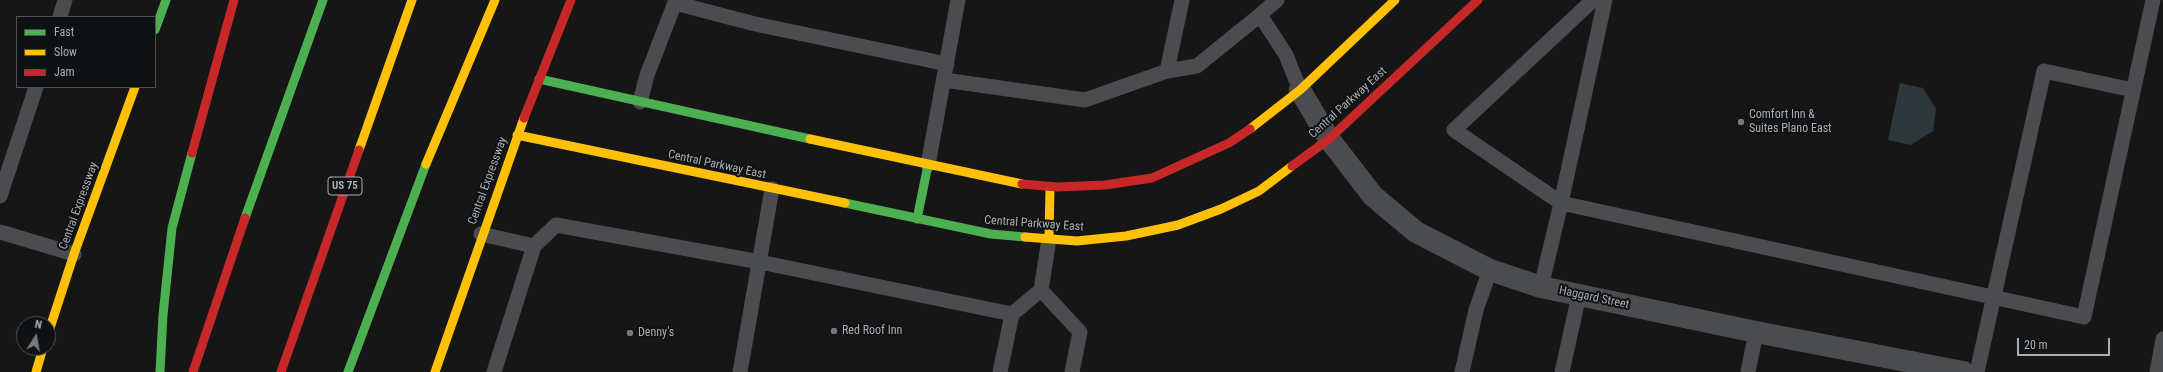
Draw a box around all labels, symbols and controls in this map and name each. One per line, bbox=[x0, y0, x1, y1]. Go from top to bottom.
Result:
legend bbox=[16, 16, 156, 88]
text: Fast bbox=[54, 25, 74, 39]
text: Slow bbox=[54, 45, 77, 59]
street label: Central Parkway East bbox=[1306, 64, 1390, 142]
text: Jam bbox=[54, 65, 75, 79]
place label: Comfort Inn & Suites Plano East bbox=[1749, 108, 1832, 136]
marker: Comfort Inn & Suites Plano East bbox=[1736, 117, 1746, 127]
street label: Central Expressway bbox=[465, 135, 511, 227]
street label: Central Parkway East bbox=[667, 148, 767, 182]
street label: Central Expressway bbox=[56, 160, 102, 252]
road number: US 75 bbox=[328, 177, 362, 195]
street label: Central Parkway East bbox=[984, 213, 1084, 235]
street label: Haggard Street bbox=[1558, 284, 1630, 312]
north arrow bbox=[16, 316, 56, 356]
text: N bbox=[34, 318, 43, 332]
place label: Red Roof Inn bbox=[842, 324, 902, 338]
place label: Denny's bbox=[638, 326, 674, 340]
marker: Red Roof Inn bbox=[829, 326, 839, 336]
marker: Denny's bbox=[625, 328, 635, 338]
scale bar bbox=[2019, 330, 2112, 356]
text: 20 m bbox=[2024, 338, 2048, 352]

